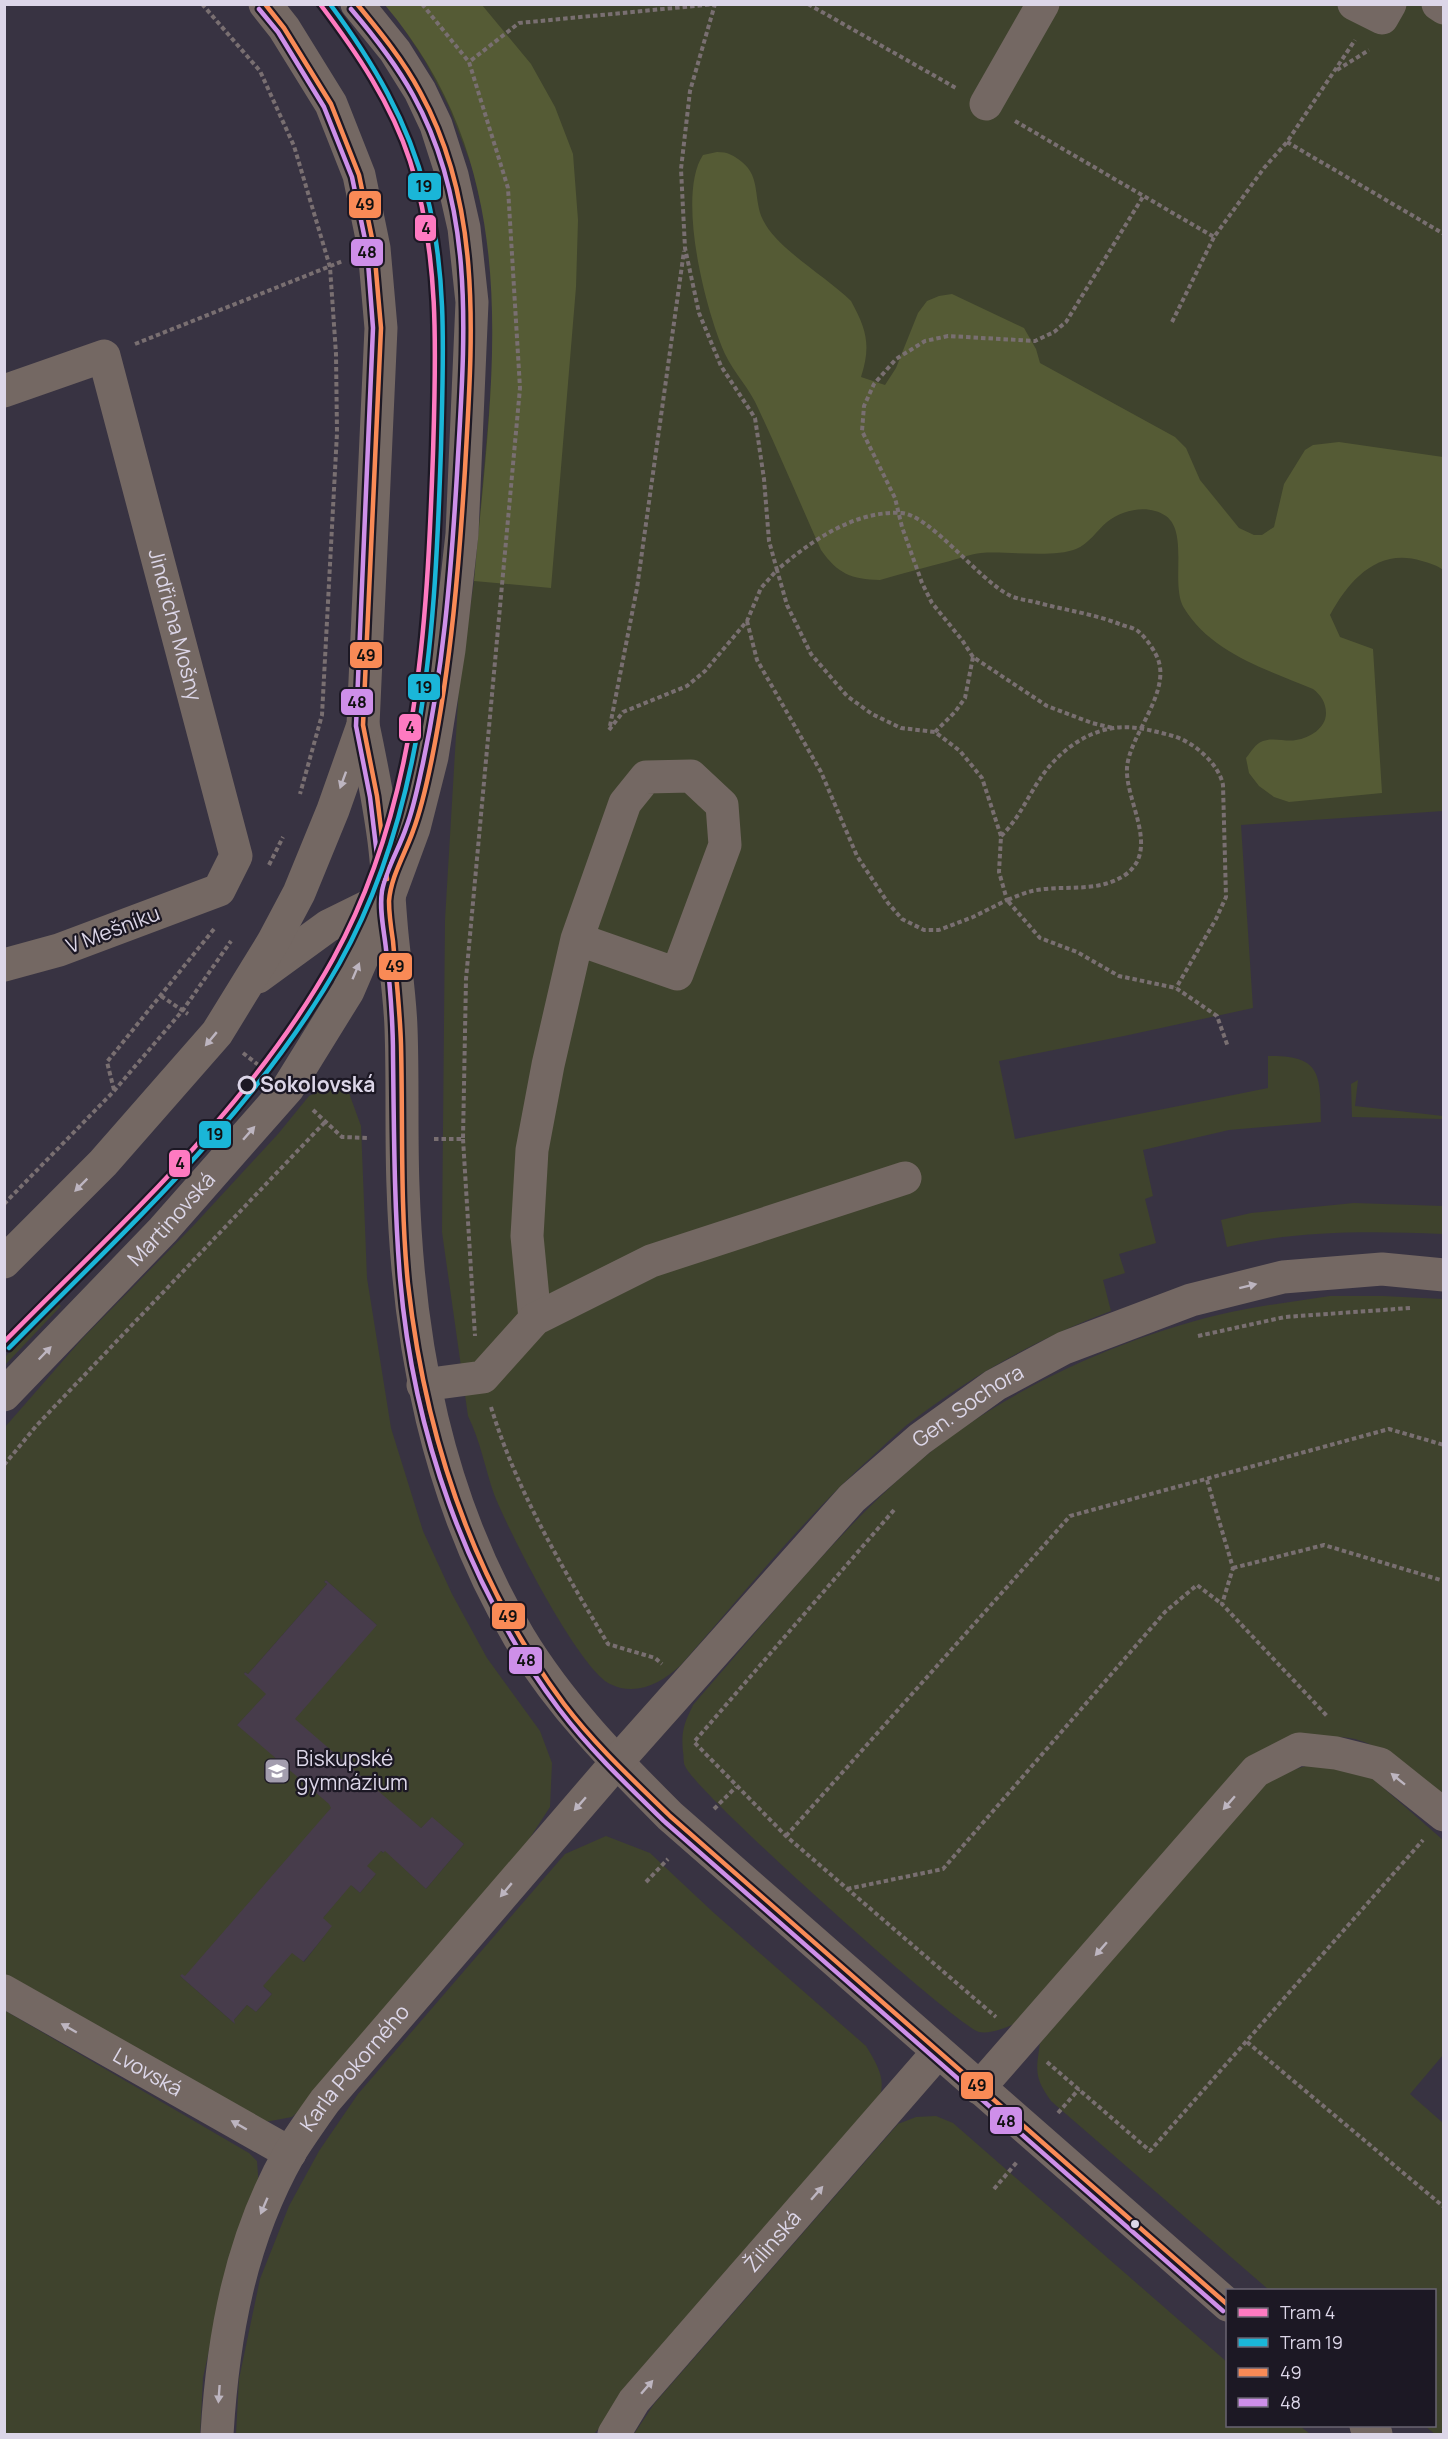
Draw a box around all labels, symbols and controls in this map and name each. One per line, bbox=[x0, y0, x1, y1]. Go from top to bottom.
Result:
line badge: 19 bbox=[407, 172, 442, 201]
text: 19 bbox=[416, 175, 432, 197]
line badge: 49 bbox=[348, 190, 382, 219]
text: 49 bbox=[355, 193, 375, 215]
line badge: 4 bbox=[414, 214, 437, 242]
text: 4 bbox=[421, 217, 431, 239]
line badge: 48 bbox=[350, 238, 384, 267]
text: 48 bbox=[357, 241, 377, 263]
street label: Jindřicha Mošny bbox=[142, 546, 209, 704]
line badge: 49 bbox=[349, 641, 383, 669]
text: 49 bbox=[356, 644, 376, 666]
line badge: 19 bbox=[407, 673, 441, 701]
text: 19 bbox=[416, 676, 432, 698]
line badge: 48 bbox=[340, 688, 374, 716]
text: 48 bbox=[347, 691, 367, 713]
line badge: 4 bbox=[398, 713, 422, 742]
text: 4 bbox=[405, 716, 415, 738]
one-way arrow bbox=[338, 771, 348, 789]
street label: V Mešníku bbox=[62, 898, 163, 960]
line badge: 49 bbox=[378, 952, 413, 981]
text: 49 bbox=[385, 955, 405, 977]
one-way arrow bbox=[352, 962, 361, 980]
one-way arrow bbox=[205, 1031, 218, 1046]
place label: Sokolovská bbox=[260, 1070, 375, 1098]
marker: Sokolovská bbox=[238, 1076, 256, 1094]
line badge: 19 bbox=[198, 1120, 232, 1149]
text: 19 bbox=[207, 1123, 223, 1145]
one-way arrow bbox=[242, 1126, 255, 1141]
line badge: 4 bbox=[168, 1149, 191, 1178]
text: 4 bbox=[175, 1152, 185, 1174]
street label: Martinovská bbox=[121, 1165, 221, 1272]
one-way arrow bbox=[75, 1177, 89, 1191]
one-way arrow bbox=[1239, 1280, 1257, 1290]
one-way arrow bbox=[38, 1345, 52, 1360]
street label: Gen. Sochora bbox=[906, 1357, 1028, 1453]
line badge: 49 bbox=[491, 1602, 526, 1630]
text: 49 bbox=[498, 1605, 518, 1627]
line badge: 48 bbox=[508, 1646, 543, 1675]
text: 48 bbox=[516, 1649, 536, 1671]
place label: Biskupské gymnázium bbox=[296, 1744, 408, 1796]
school or university icon: Biskupské gymnázium bbox=[262, 1756, 292, 1786]
one-way arrow bbox=[1390, 1772, 1406, 1785]
one-way arrow bbox=[1222, 1795, 1236, 1810]
one-way arrow bbox=[574, 1796, 587, 1811]
one-way arrow bbox=[500, 1882, 513, 1898]
one-way arrow bbox=[1094, 1942, 1108, 1957]
street label: Karla Pokorného bbox=[293, 1998, 415, 2137]
one-way arrow bbox=[60, 2023, 77, 2033]
street label: Lvovská bbox=[108, 2041, 188, 2102]
line badge: 49 bbox=[960, 2071, 994, 2100]
text: 49 bbox=[967, 2074, 987, 2096]
line badge: 48 bbox=[989, 2106, 1023, 2135]
text: 48 bbox=[996, 2110, 1016, 2132]
one-way arrow bbox=[230, 2120, 247, 2130]
one-way arrow bbox=[810, 2186, 823, 2201]
one-way arrow bbox=[259, 2197, 269, 2215]
street label: Žilinská bbox=[737, 2204, 807, 2278]
unlabelled marker bbox=[1129, 2218, 1141, 2230]
legend bbox=[1226, 2289, 1436, 2427]
text: Tram 4 bbox=[1280, 2300, 1335, 2324]
text: Tram 19 bbox=[1280, 2330, 1343, 2354]
text: 49 bbox=[1280, 2360, 1302, 2384]
one-way arrow bbox=[640, 2379, 654, 2394]
one-way arrow bbox=[215, 2385, 224, 2404]
text: 48 bbox=[1280, 2390, 1301, 2414]

